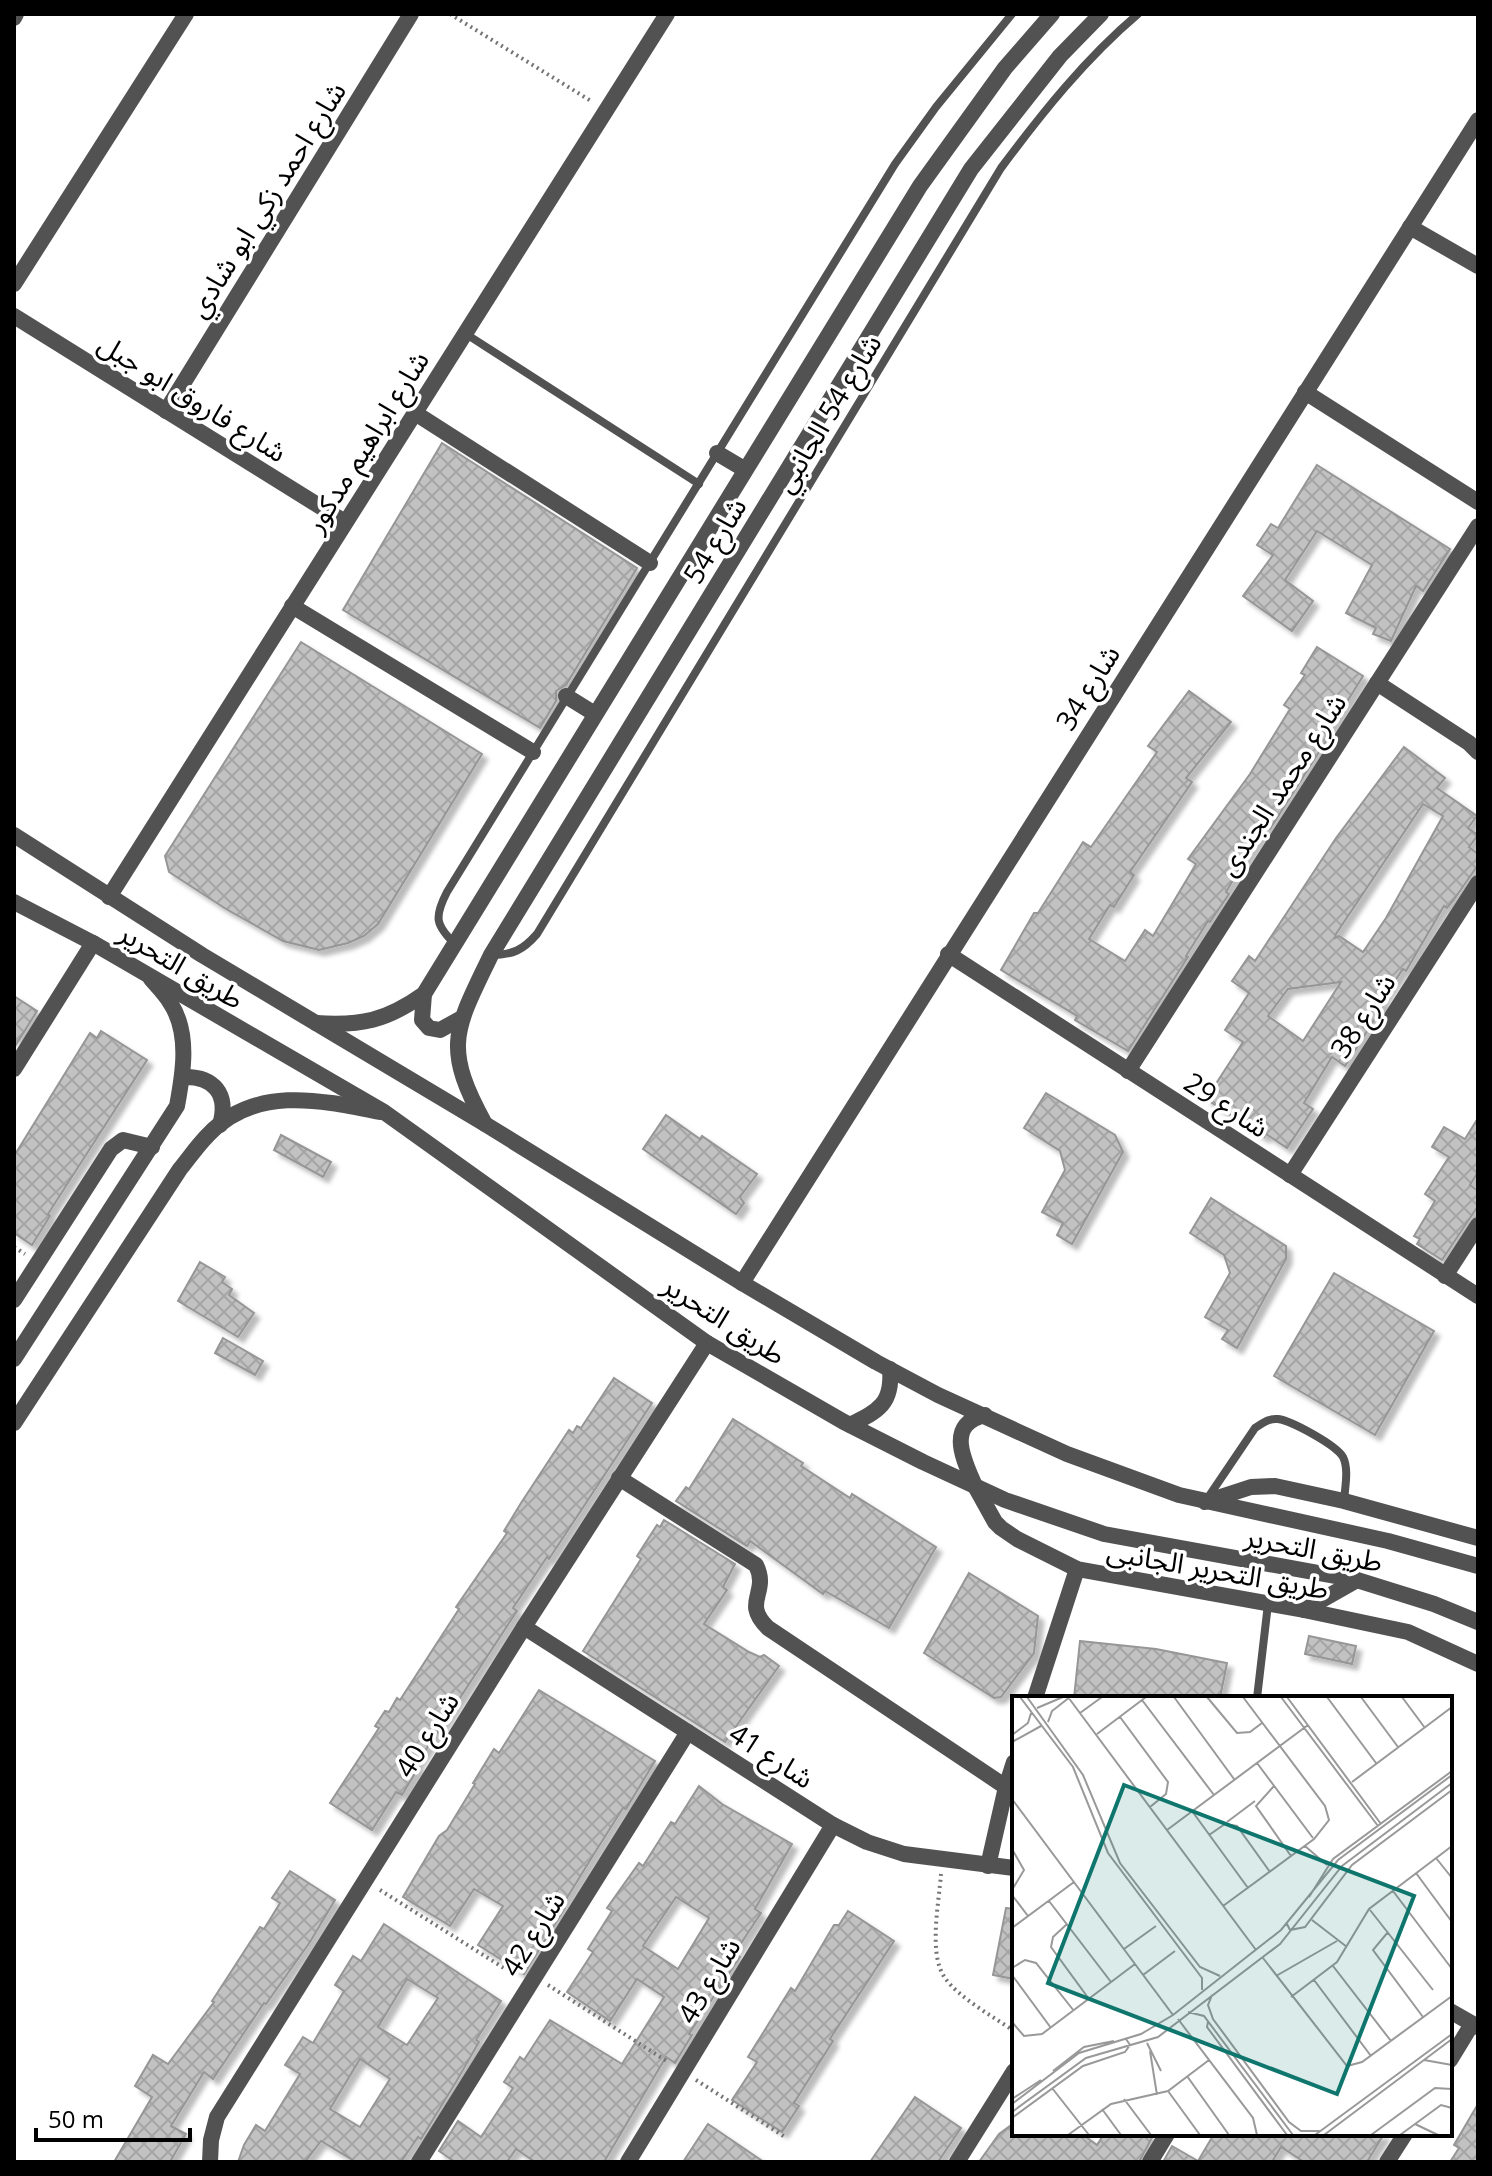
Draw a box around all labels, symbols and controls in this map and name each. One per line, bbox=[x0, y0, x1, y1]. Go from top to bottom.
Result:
street label: شارع احمد زكي ابو شادي bbox=[178, 74, 357, 326]
street label: شارع فاروق ابو جبل bbox=[90, 324, 294, 473]
street label: شارع 54 الجانبي bbox=[765, 327, 892, 501]
street label: شارع ابراهيم مدكور bbox=[294, 343, 440, 542]
street label: شارع 54 bbox=[674, 490, 757, 592]
street label: شارع 34 bbox=[1046, 637, 1131, 738]
street label: شارع محمد الجندى bbox=[1208, 685, 1357, 884]
street label: طريق التحرير bbox=[112, 912, 252, 1017]
street label: شارع 38 bbox=[1320, 965, 1406, 1066]
street label: شارع 29 bbox=[1176, 1062, 1277, 1148]
street label: طريق التحرير bbox=[655, 1265, 794, 1373]
street label: طريق التحرير bbox=[1241, 1516, 1386, 1580]
street label: طريق التحرير الجانبى bbox=[1104, 1531, 1332, 1607]
street label: شارع 40 bbox=[385, 1684, 470, 1785]
inset map bbox=[1012, 1696, 1452, 2136]
street label: شارع 41 bbox=[721, 1713, 822, 1799]
street label: شارع 42 bbox=[491, 1883, 576, 1984]
street label: شارع 43 bbox=[668, 1930, 751, 2032]
scale bar bbox=[36, 2092, 190, 2142]
text: 50 m bbox=[48, 2102, 104, 2135]

